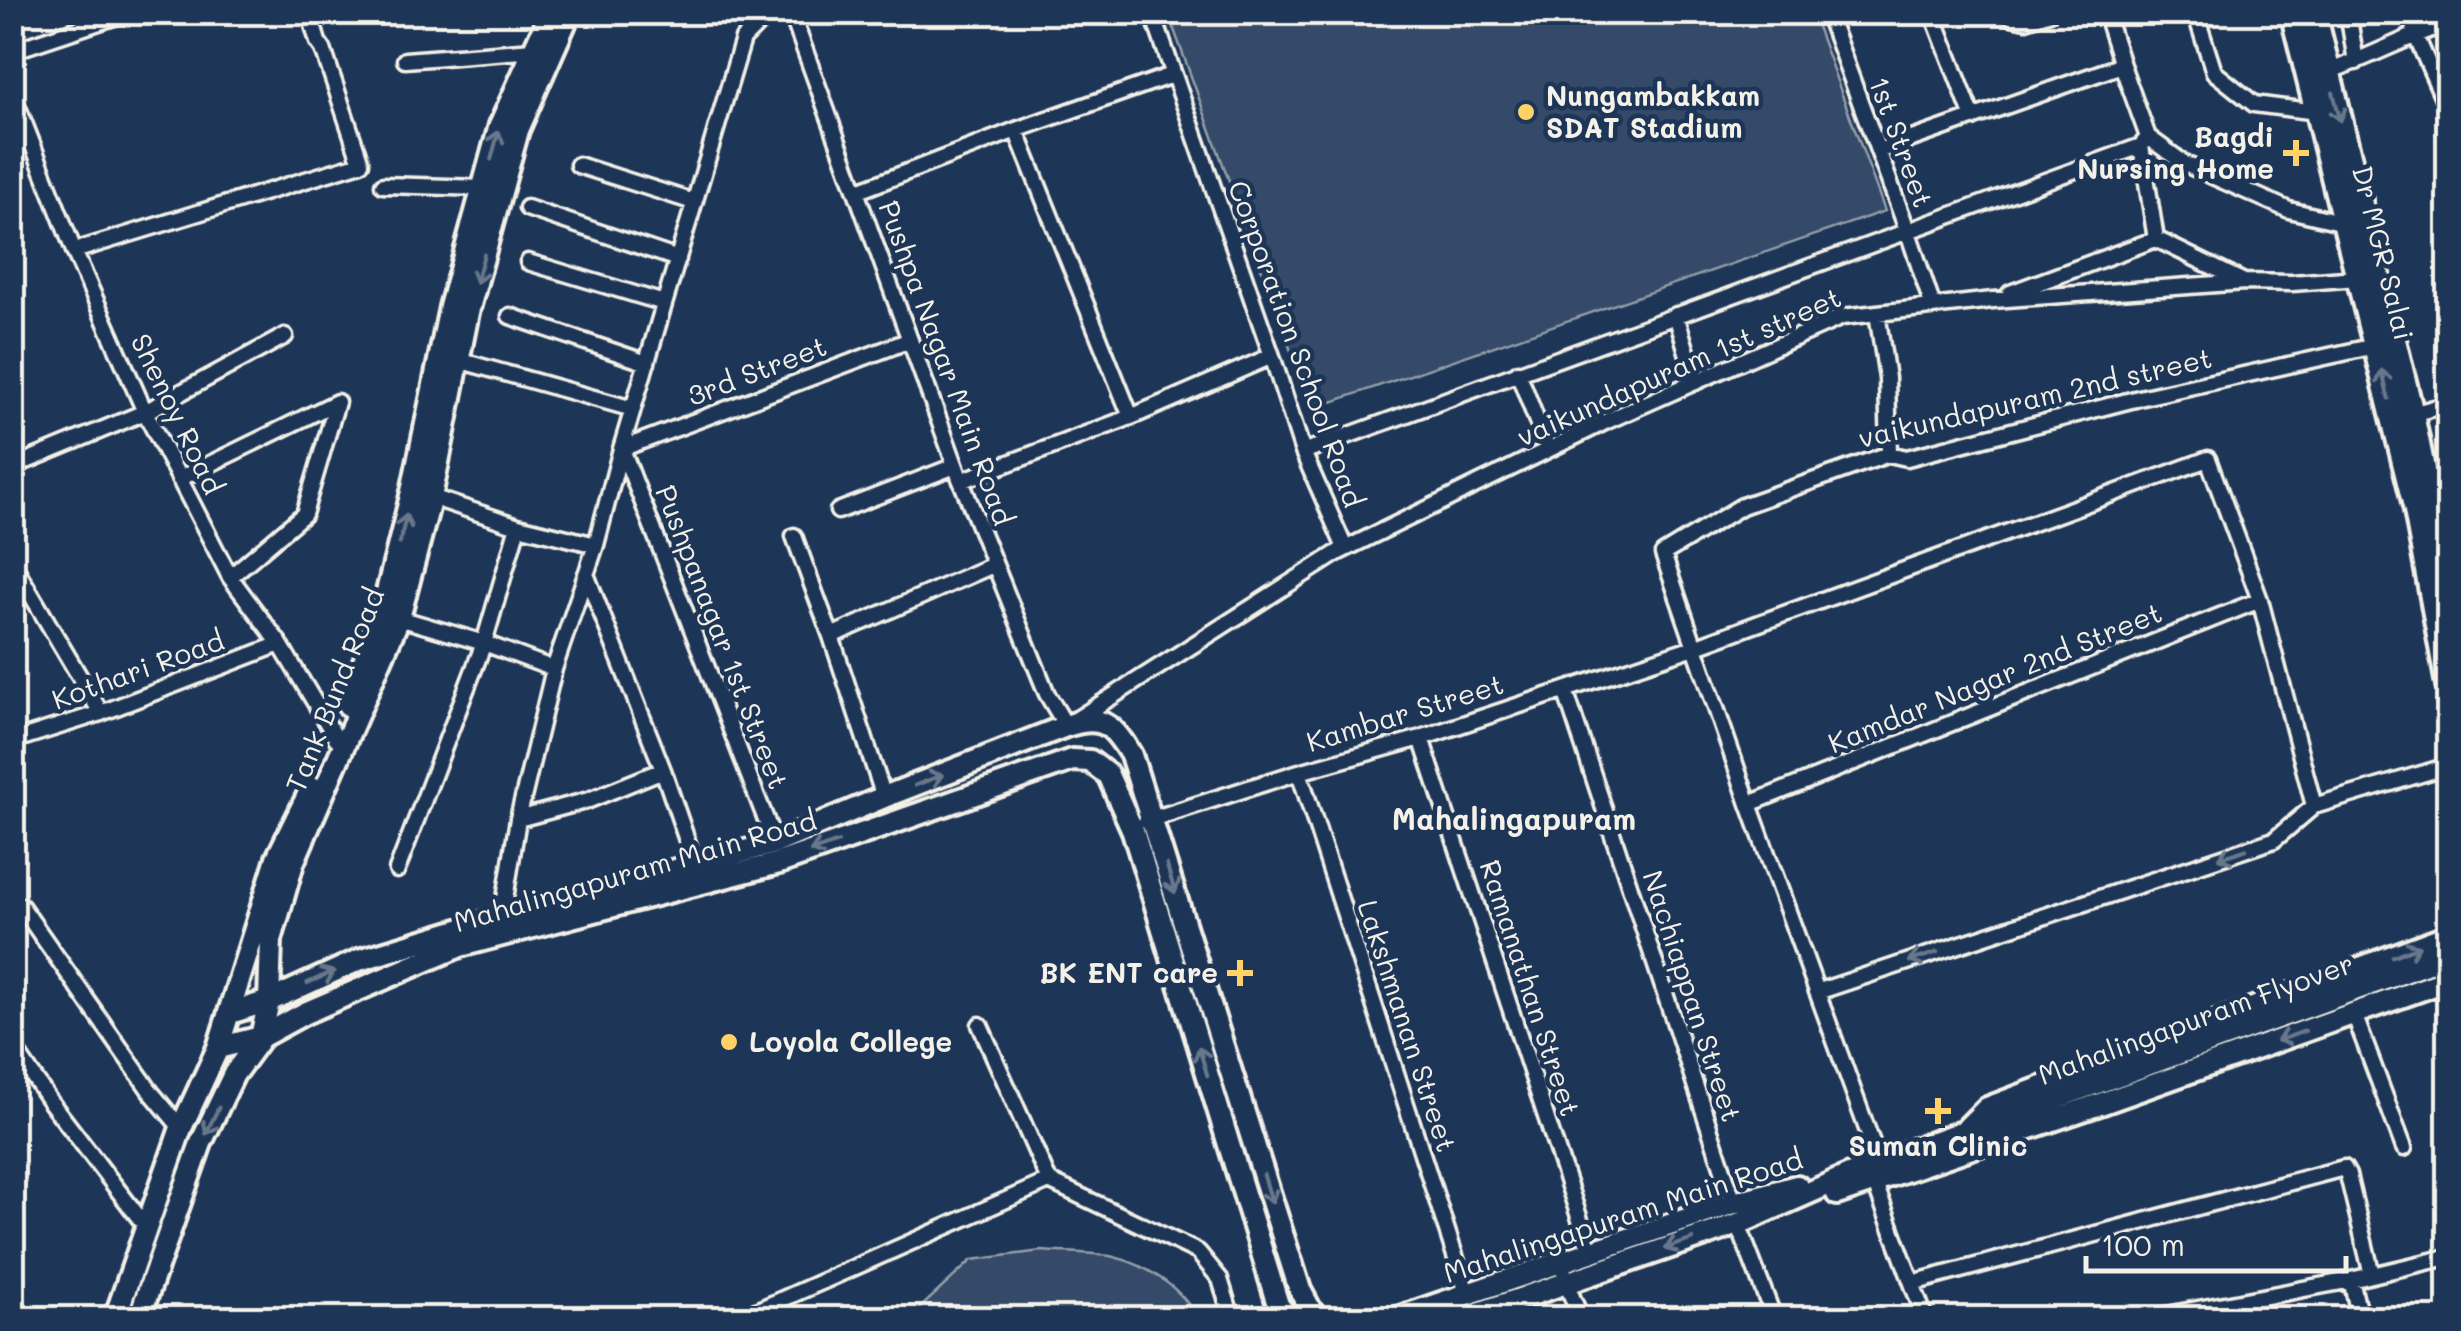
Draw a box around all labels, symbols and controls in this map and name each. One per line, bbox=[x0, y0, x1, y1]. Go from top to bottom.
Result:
street label: 1st Street bbox=[1862, 71, 1942, 212]
place label: Nungambakkam SDAT Stadium bbox=[1546, 77, 1760, 145]
one-way arrow bbox=[2329, 91, 2348, 122]
marker: Nungambakkam SDAT Stadium bbox=[1515, 101, 1537, 123]
place label: Bagdi Nursing Home bbox=[2077, 118, 2274, 186]
one-way arrow bbox=[486, 130, 505, 161]
marker: Bagdi Nursing Home bbox=[2283, 140, 2309, 166]
street label: Dr MGR Salai bbox=[2345, 162, 2423, 344]
street label: Corporation School Road bbox=[1221, 175, 1373, 512]
street label: Pushpa Nagar Main Road bbox=[871, 195, 1022, 530]
one-way arrow bbox=[469, 253, 488, 284]
street label: vaikundapuram 1st street bbox=[1511, 278, 1846, 454]
street label: Shenoy Road bbox=[124, 327, 232, 500]
street label: 3rd Street bbox=[682, 327, 831, 413]
street label: vaikundapuram 2nd street bbox=[1854, 339, 2215, 455]
one-way arrow bbox=[2374, 369, 2393, 400]
street label: Pushpanagar 1st Street bbox=[648, 480, 798, 794]
one-way arrow bbox=[394, 514, 413, 545]
street label: Tank Bund Road bbox=[277, 582, 391, 797]
street label: Kamdar Nagar 2nd Street bbox=[1823, 594, 2167, 761]
street label: Kothari Road bbox=[47, 621, 229, 717]
street label: Kambar Street bbox=[1302, 665, 1508, 759]
one-way arrow bbox=[913, 769, 943, 787]
district label: Mahalingapuram bbox=[1392, 798, 1636, 838]
street label: Mahalingapuram Main Road bbox=[449, 801, 820, 939]
one-way arrow bbox=[810, 839, 841, 857]
one-way arrow bbox=[2216, 847, 2248, 865]
street label: Ramanathan Street bbox=[1473, 855, 1589, 1120]
one-way arrow bbox=[1164, 862, 1182, 894]
street label: Nachiappan Street bbox=[1635, 866, 1751, 1126]
street label: Lakshmanan Street bbox=[1350, 895, 1466, 1156]
one-way arrow bbox=[2389, 941, 2420, 959]
street label: Mahalingapuram Flyover bbox=[2033, 944, 2358, 1092]
one-way arrow bbox=[1909, 949, 1940, 967]
place label: BK ENT care bbox=[1040, 954, 1218, 990]
marker: BK ENT care bbox=[1227, 960, 1253, 986]
one-way arrow bbox=[305, 967, 336, 985]
place label: Loyola College bbox=[749, 1023, 952, 1060]
one-way arrow bbox=[2276, 1028, 2307, 1046]
marker: Loyola College bbox=[718, 1031, 740, 1053]
one-way arrow bbox=[1193, 1045, 1211, 1077]
marker: Suman Clinic bbox=[1925, 1098, 1951, 1124]
one-way arrow bbox=[201, 1105, 220, 1135]
place label: Suman Clinic bbox=[1848, 1127, 2028, 1163]
street label: Mahalingapuram Main Road bbox=[1438, 1140, 1807, 1290]
one-way arrow bbox=[1260, 1173, 1278, 1204]
scale bar bbox=[2086, 1211, 2346, 1273]
text: 100 m bbox=[2101, 1224, 2185, 1264]
one-way arrow bbox=[1665, 1236, 1696, 1254]

